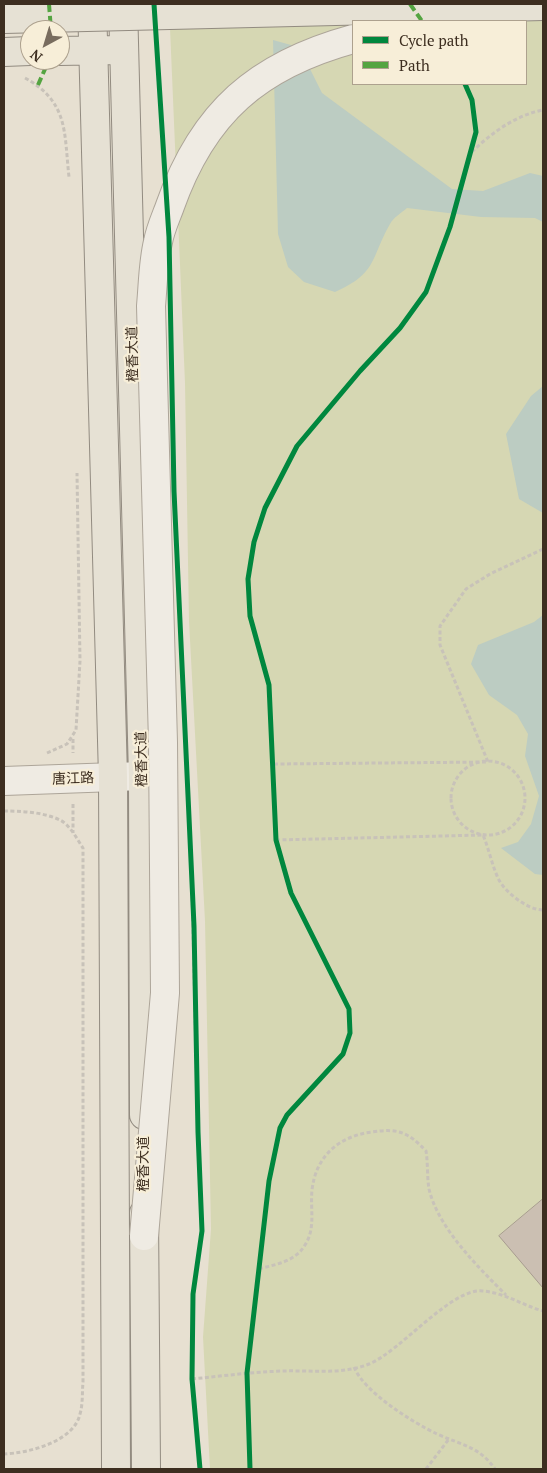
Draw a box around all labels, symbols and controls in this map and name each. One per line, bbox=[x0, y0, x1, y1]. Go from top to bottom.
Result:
north arrow bbox=[20, 20, 70, 70]
legend bbox=[352, 20, 527, 85]
text: Cycle path bbox=[399, 30, 469, 50]
text: N bbox=[26, 46, 46, 67]
text: Path bbox=[399, 55, 430, 75]
street label: 橙香大道 bbox=[124, 326, 142, 382]
street label: 橙香大道 bbox=[133, 731, 151, 787]
street label: 唐江路 bbox=[52, 770, 94, 788]
street label: 橙香大道 bbox=[136, 1136, 152, 1192]

